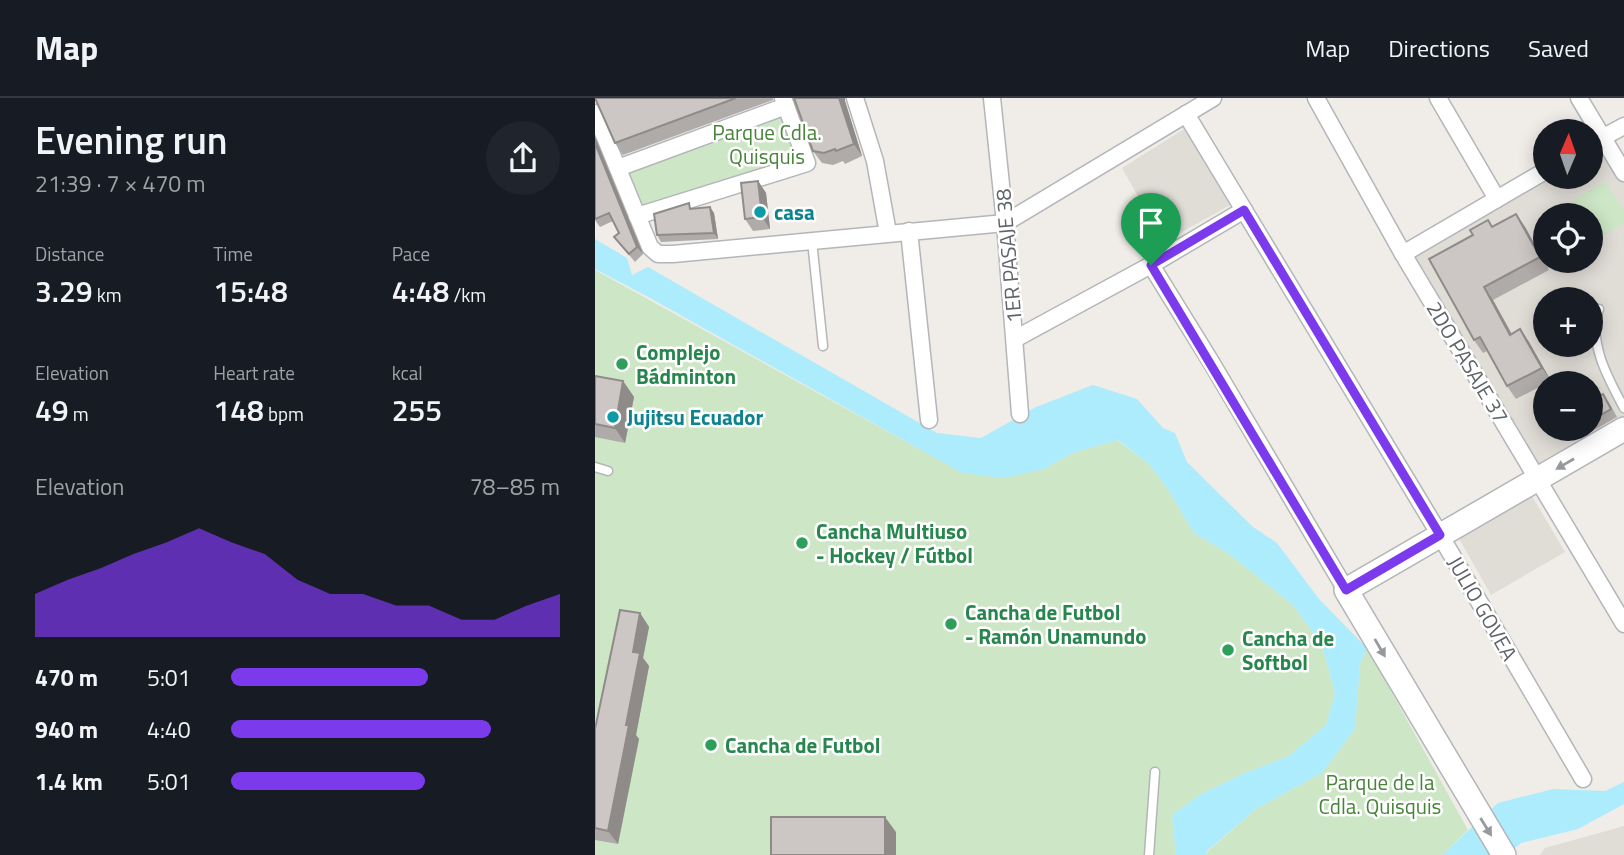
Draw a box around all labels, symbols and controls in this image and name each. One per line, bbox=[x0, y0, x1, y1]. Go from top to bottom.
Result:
text: Map bbox=[35, 23, 98, 73]
text: Map bbox=[1305, 30, 1350, 66]
text: Directions bbox=[1388, 30, 1490, 66]
text: Saved bbox=[1528, 30, 1589, 66]
text: Evening run bbox=[35, 111, 228, 169]
park label: Parque Cdla. Quisquis bbox=[712, 116, 822, 172]
north arrow bbox=[1533, 119, 1603, 189]
map controls bbox=[1533, 119, 1603, 441]
button: share bbox=[486, 121, 560, 195]
text: 21:39 · 7 × 470 m bbox=[35, 166, 205, 201]
street label: 1ER PASAJE 38 bbox=[986, 187, 1030, 324]
pin bbox=[1121, 193, 1181, 265]
place label: casa bbox=[774, 196, 815, 228]
button: locate bbox=[1533, 203, 1603, 273]
marker: casa bbox=[752, 204, 768, 220]
icon: arrive bbox=[1132, 204, 1170, 242]
text: Distance bbox=[35, 239, 104, 268]
text: Time bbox=[213, 239, 253, 268]
text: Pace bbox=[392, 239, 430, 268]
text: 3.29 bbox=[35, 268, 93, 314]
text: 15:48 bbox=[213, 268, 288, 314]
text: 4:48 bbox=[392, 268, 449, 314]
text: km bbox=[93, 280, 122, 309]
text: /km bbox=[449, 280, 486, 309]
button: + bbox=[1533, 287, 1603, 357]
street label: 2DO PASAJE 37 bbox=[1419, 295, 1517, 429]
place label: Complejo Bádminton bbox=[636, 336, 736, 392]
marker: Complejo Bádminton bbox=[614, 356, 630, 372]
text: Elevation bbox=[35, 358, 109, 387]
text: Heart rate bbox=[213, 358, 295, 387]
text: kcal bbox=[392, 358, 423, 387]
button: − bbox=[1533, 371, 1603, 441]
text: 49 bbox=[35, 387, 69, 433]
text: 148 bbox=[213, 387, 264, 433]
text: 255 bbox=[392, 387, 442, 433]
text: m bbox=[69, 399, 89, 428]
text: bpm bbox=[264, 399, 304, 428]
place label: Jujitsu Ecuador bbox=[627, 401, 764, 433]
marker: Jujitsu Ecuador bbox=[605, 409, 621, 425]
one-way arrow bbox=[1556, 458, 1575, 470]
text: Elevation bbox=[35, 469, 124, 504]
text: 78–85 m bbox=[470, 469, 560, 504]
place label: Cancha Multiuso - Hockey / Fútbol bbox=[816, 515, 973, 571]
marker: Cancha Multiuso - Hockey / Fútbol bbox=[794, 535, 810, 551]
street label: JULIO GOVEA bbox=[1440, 550, 1526, 667]
place label: Cancha de Futbol - Ramón Unamundo bbox=[965, 596, 1146, 652]
marker: Cancha de Futbol - Ramón Unamundo bbox=[943, 616, 959, 632]
place label: Cancha de Softbol bbox=[1242, 622, 1334, 678]
one-way arrow bbox=[1374, 639, 1386, 658]
marker: Cancha de Softbol bbox=[1220, 642, 1236, 658]
text: 470 m bbox=[35, 660, 98, 695]
text: 5:01 bbox=[147, 660, 191, 695]
text: 940 m bbox=[35, 712, 98, 747]
text: 4:40 bbox=[147, 712, 191, 747]
place label: Cancha de Futbol bbox=[725, 729, 880, 761]
marker: Cancha de Futbol bbox=[703, 737, 719, 753]
text: 1.4 km bbox=[35, 764, 103, 799]
text: 5:01 bbox=[147, 764, 191, 799]
park label: Parque de la Cdla. Quisquis bbox=[1319, 766, 1441, 822]
one-way arrow bbox=[1480, 818, 1493, 837]

